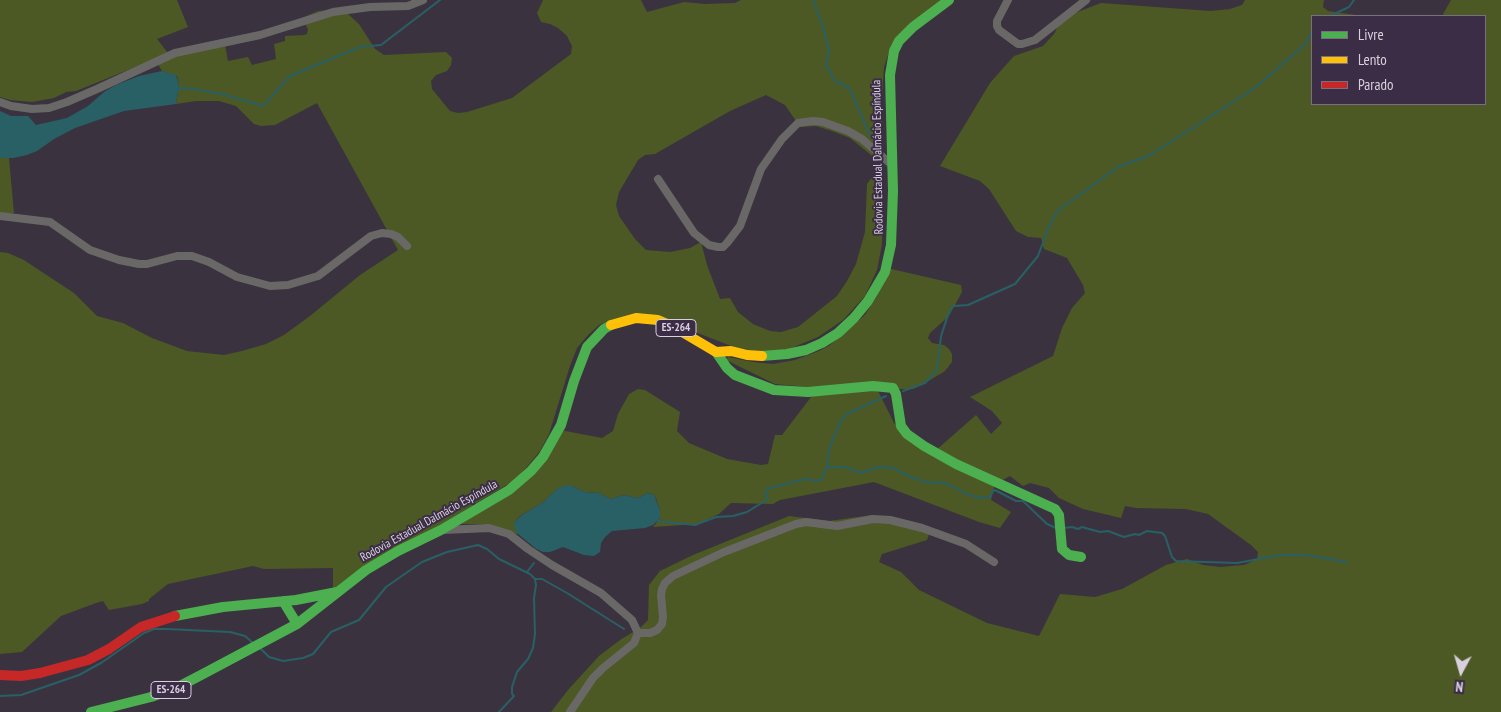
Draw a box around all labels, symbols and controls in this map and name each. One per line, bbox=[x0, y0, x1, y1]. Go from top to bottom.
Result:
legend bbox=[1311, 15, 1486, 105]
text: Livre bbox=[1358, 25, 1384, 44]
text: Lento bbox=[1358, 50, 1387, 69]
text: Parado bbox=[1358, 75, 1393, 94]
street label: Rodovia Estadual Dalmácio Espíndula bbox=[869, 80, 887, 234]
road number: ES-264 bbox=[656, 319, 696, 336]
street label: Rodovia Estadual Dalmácio Espíndula bbox=[358, 477, 500, 565]
north arrow bbox=[1436, 647, 1486, 697]
text: N bbox=[1455, 678, 1464, 696]
road number: ES-264 bbox=[151, 682, 191, 698]

